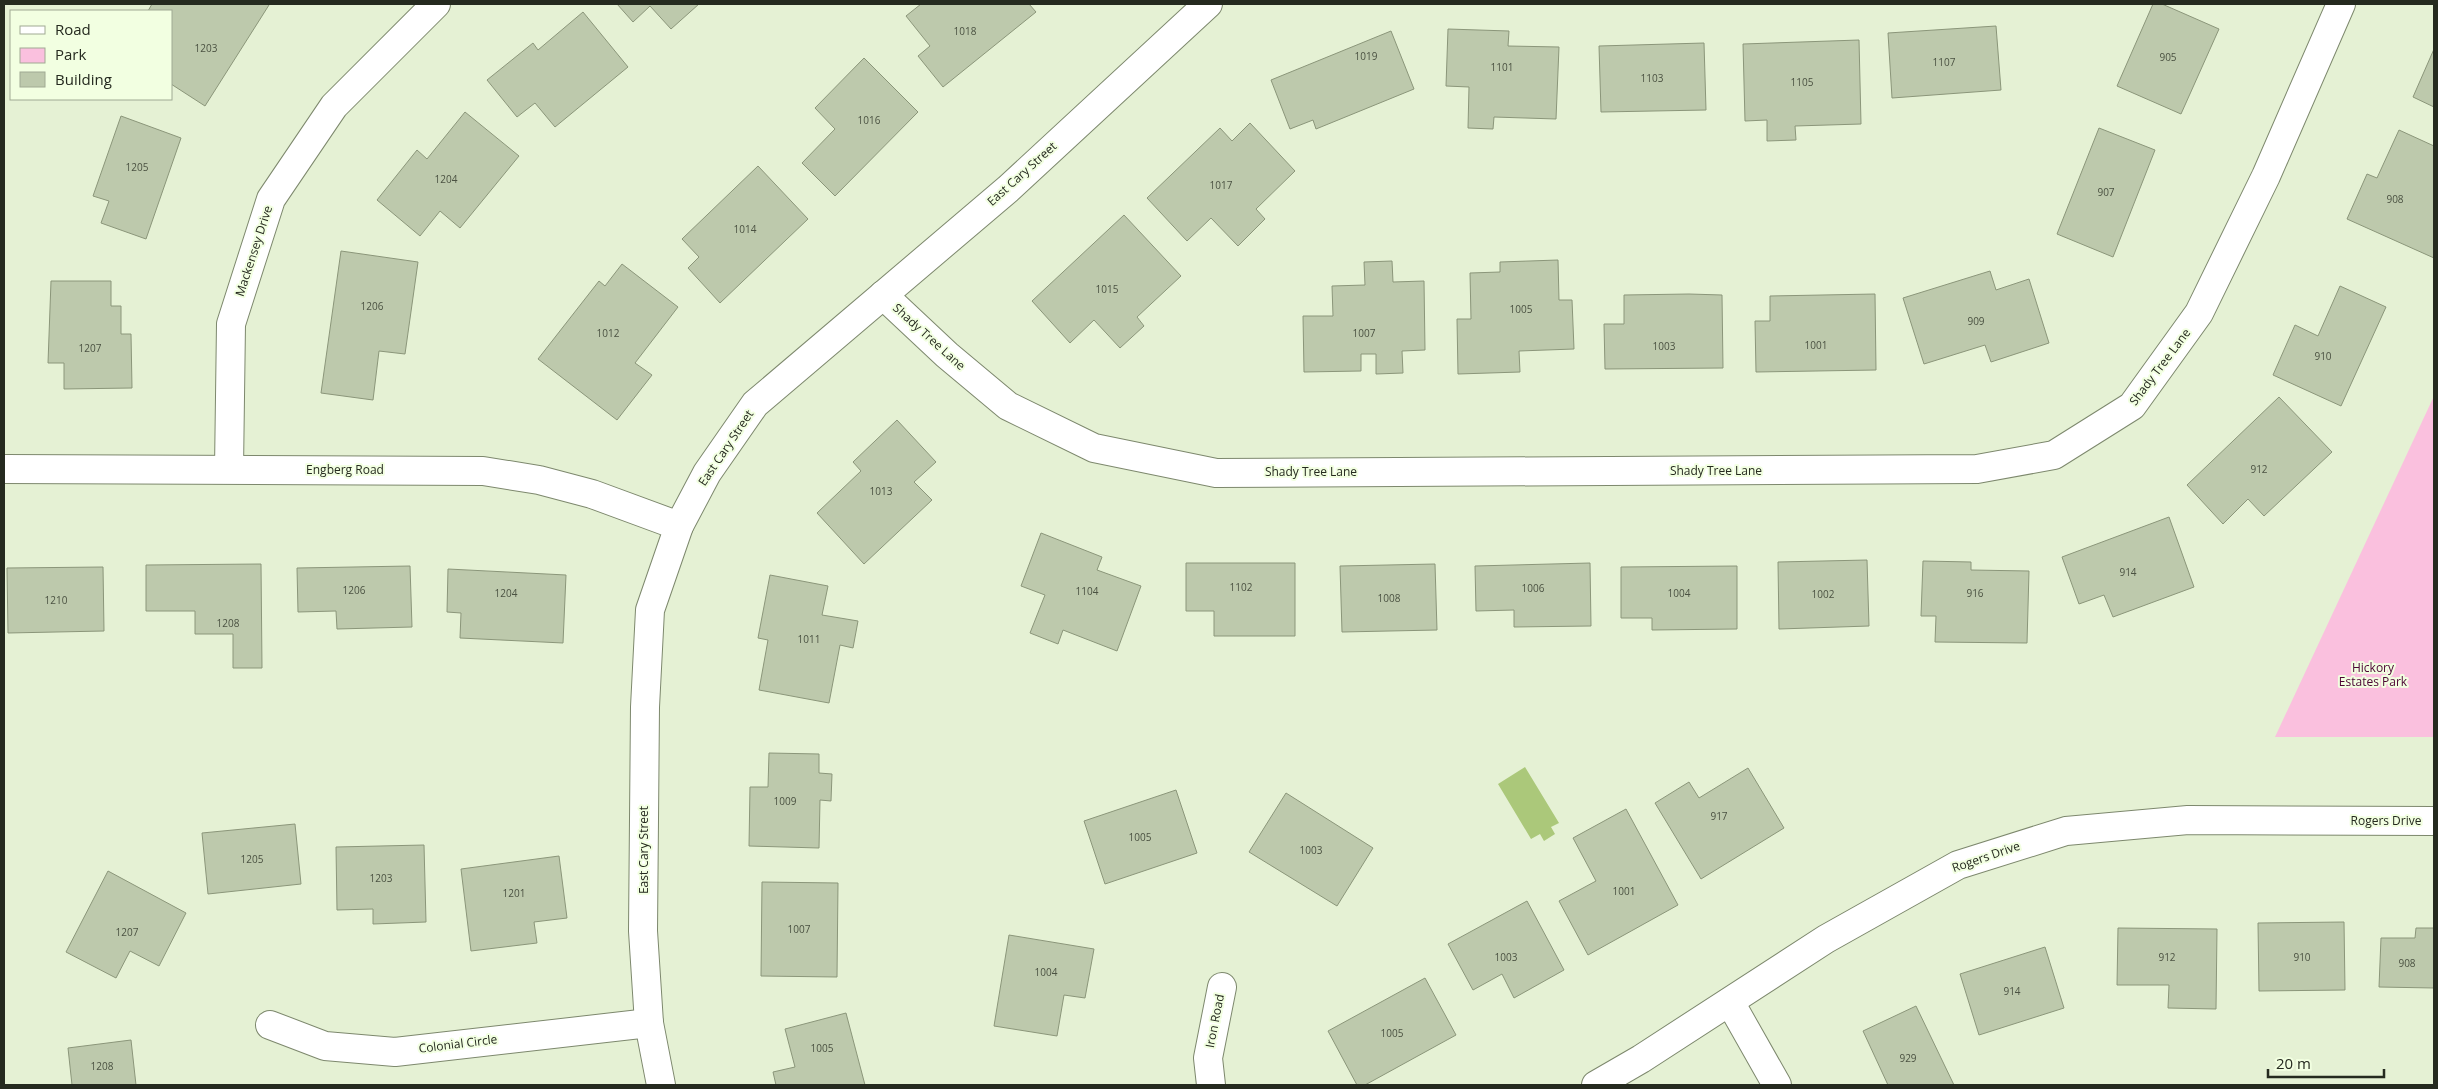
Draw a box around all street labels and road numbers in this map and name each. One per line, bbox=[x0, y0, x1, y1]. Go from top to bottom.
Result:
street label: East Cary Street bbox=[983, 138, 1060, 209]
street label: Mackensey Drive bbox=[231, 203, 276, 298]
street label: Shady Tree Lane bbox=[889, 299, 969, 374]
street label: Shady Tree Lane bbox=[2125, 325, 2194, 409]
street label: East Cary Street bbox=[694, 406, 757, 489]
street label: Engberg Road bbox=[306, 461, 384, 478]
street label: Shady Tree Lane bbox=[1670, 462, 1762, 479]
street label: Shady Tree Lane bbox=[1265, 463, 1357, 480]
street label: East Cary Street bbox=[635, 806, 652, 894]
street label: Rogers Drive bbox=[2351, 812, 2422, 829]
street label: Rogers Drive bbox=[1950, 837, 2022, 876]
street label: Iron Road bbox=[1201, 992, 1228, 1049]
street label: Colonial Circle bbox=[418, 1030, 499, 1057]

